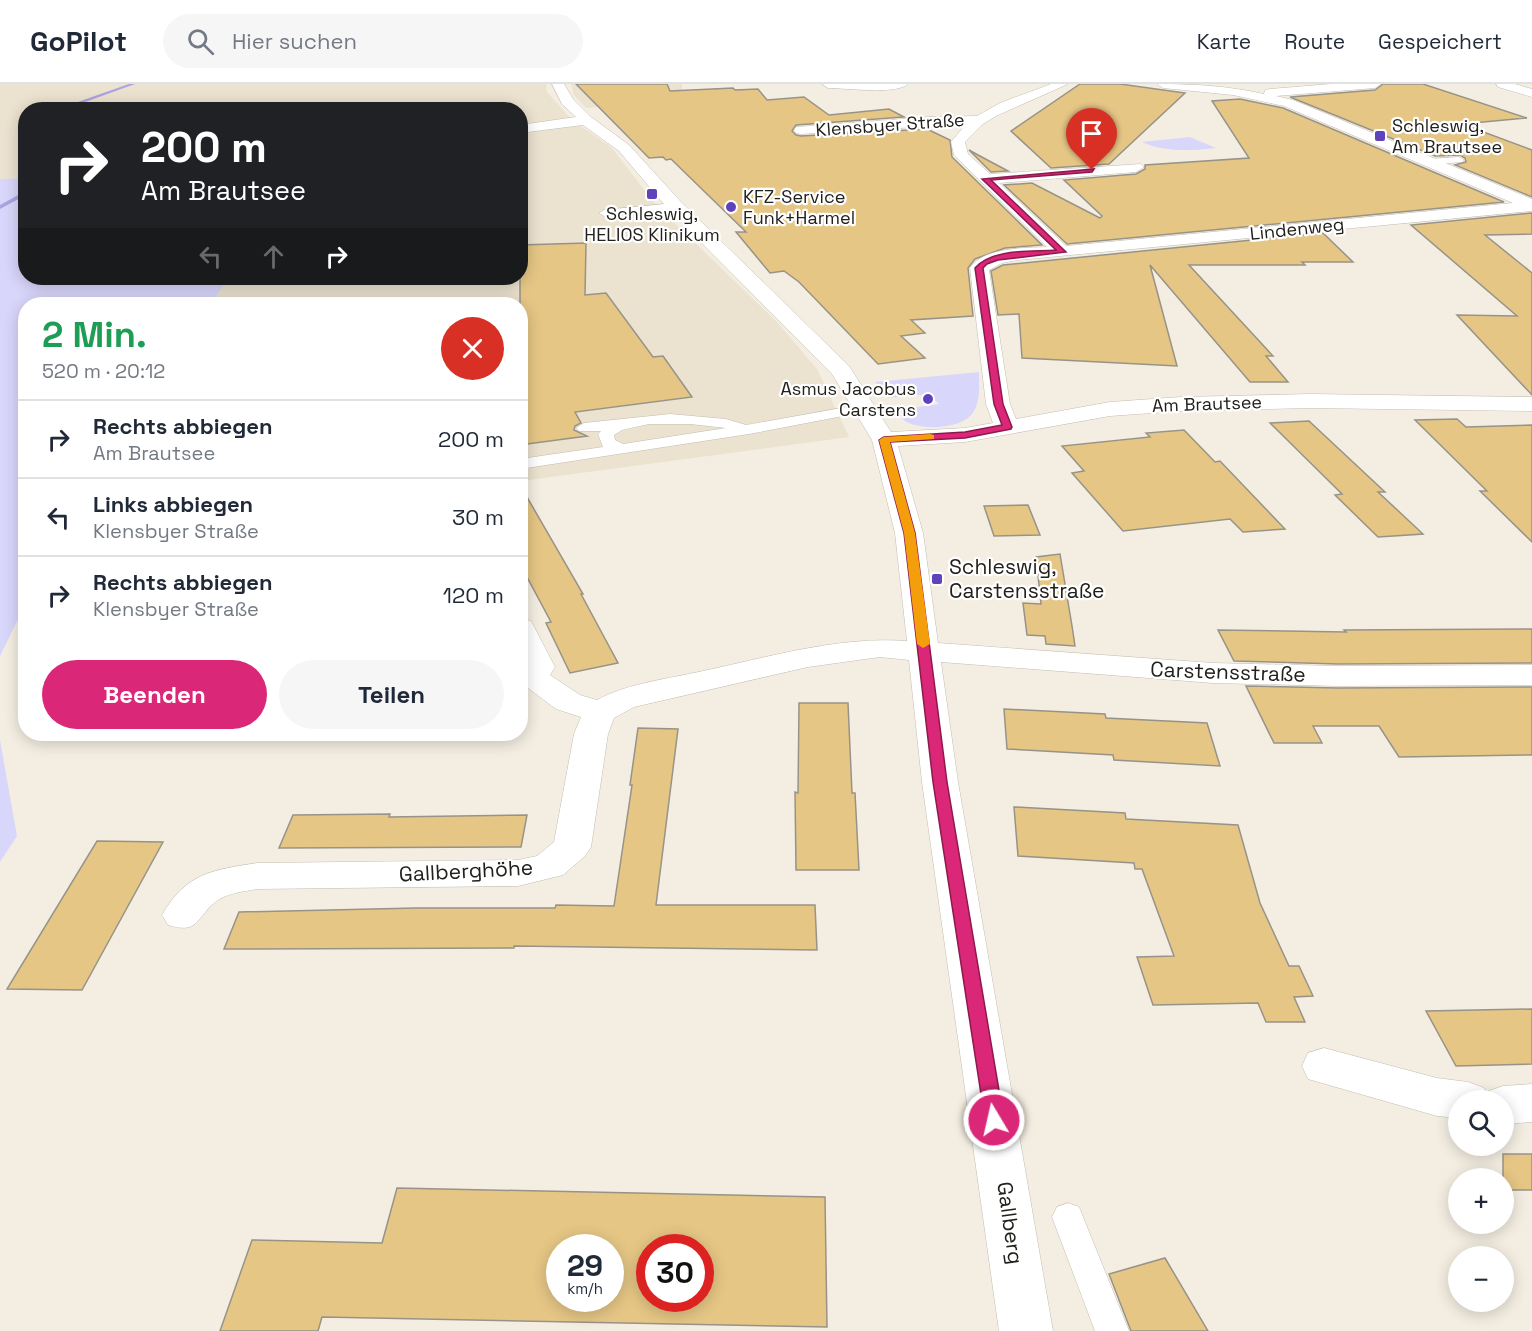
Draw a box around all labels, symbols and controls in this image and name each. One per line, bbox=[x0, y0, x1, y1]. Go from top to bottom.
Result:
search box bbox=[163, 14, 583, 68]
text: GoPilot bbox=[30, 23, 127, 59]
icon: search bbox=[184, 25, 217, 58]
text: Hier suchen bbox=[232, 27, 357, 55]
text: Karte bbox=[1197, 28, 1251, 55]
text: Route bbox=[1284, 28, 1345, 55]
text: Gespeichert bbox=[1378, 28, 1502, 55]
street label: Klensbyer Straße bbox=[815, 108, 965, 141]
pin bbox=[1066, 108, 1117, 170]
place label: Schleswig, Am Brautsee bbox=[1392, 114, 1502, 158]
icon: arrive bbox=[1075, 117, 1108, 150]
text: 200 m bbox=[141, 121, 267, 174]
icon: right bbox=[42, 126, 120, 204]
marker: Schleswig, Am Brautsee bbox=[1373, 129, 1387, 143]
text: Am Brautsee bbox=[141, 173, 306, 208]
place label: KFZ-Service Funk+Harmel bbox=[743, 185, 855, 229]
marker: Schleswig, HELIOS Klinikum bbox=[645, 187, 659, 201]
marker: KFZ-Service Funk+Harmel bbox=[724, 200, 738, 214]
place label: Schleswig, HELIOS Klinikum bbox=[584, 202, 720, 246]
street label: Lindenweg bbox=[1249, 212, 1345, 245]
icon: left bbox=[194, 240, 227, 273]
icon: ahead bbox=[257, 240, 290, 273]
icon: right bbox=[320, 240, 353, 273]
text: 2 Min. bbox=[42, 312, 147, 358]
button: close bbox=[441, 317, 504, 380]
text: 520 m · 20:12 bbox=[42, 358, 165, 384]
place label: Asmus Jacobus Carstens bbox=[780, 377, 916, 421]
street label: Am Brautsee bbox=[1152, 390, 1262, 417]
marker: Asmus Jacobus Carstens bbox=[921, 392, 935, 406]
text: Rechts abbiegen bbox=[93, 412, 273, 440]
icon: right bbox=[42, 423, 75, 456]
text: 200 m bbox=[438, 425, 504, 453]
text: Am Brautsee bbox=[93, 440, 215, 466]
text: Links abbiegen bbox=[93, 490, 253, 518]
icon: left bbox=[42, 501, 75, 534]
text: 30 m bbox=[452, 503, 504, 531]
text: Klensbyer Straße bbox=[93, 518, 259, 544]
place label: Schleswig, Carstensstraße bbox=[949, 553, 1105, 604]
text: Rechts abbiegen bbox=[93, 568, 273, 596]
marker: Schleswig, Carstensstraße bbox=[930, 572, 944, 586]
icon: right bbox=[42, 579, 75, 612]
text: 120 m bbox=[443, 581, 504, 609]
text: Klensbyer Straße bbox=[93, 596, 259, 622]
street label: Carstensstraße bbox=[1150, 655, 1306, 688]
button: Beenden bbox=[42, 660, 267, 729]
button: Teilen bbox=[279, 660, 504, 729]
street label: Gallberghöhe bbox=[398, 854, 534, 887]
position arrow bbox=[962, 1088, 1026, 1152]
map controls bbox=[1448, 1090, 1514, 1312]
button: search bbox=[1448, 1090, 1514, 1156]
button: + bbox=[1448, 1168, 1514, 1234]
street label: Gallberg bbox=[991, 1180, 1030, 1266]
speed limit sign: 30 bbox=[636, 1234, 714, 1312]
text: 29 bbox=[567, 1246, 603, 1285]
button: − bbox=[1448, 1246, 1514, 1312]
text: km/h bbox=[567, 1279, 603, 1298]

